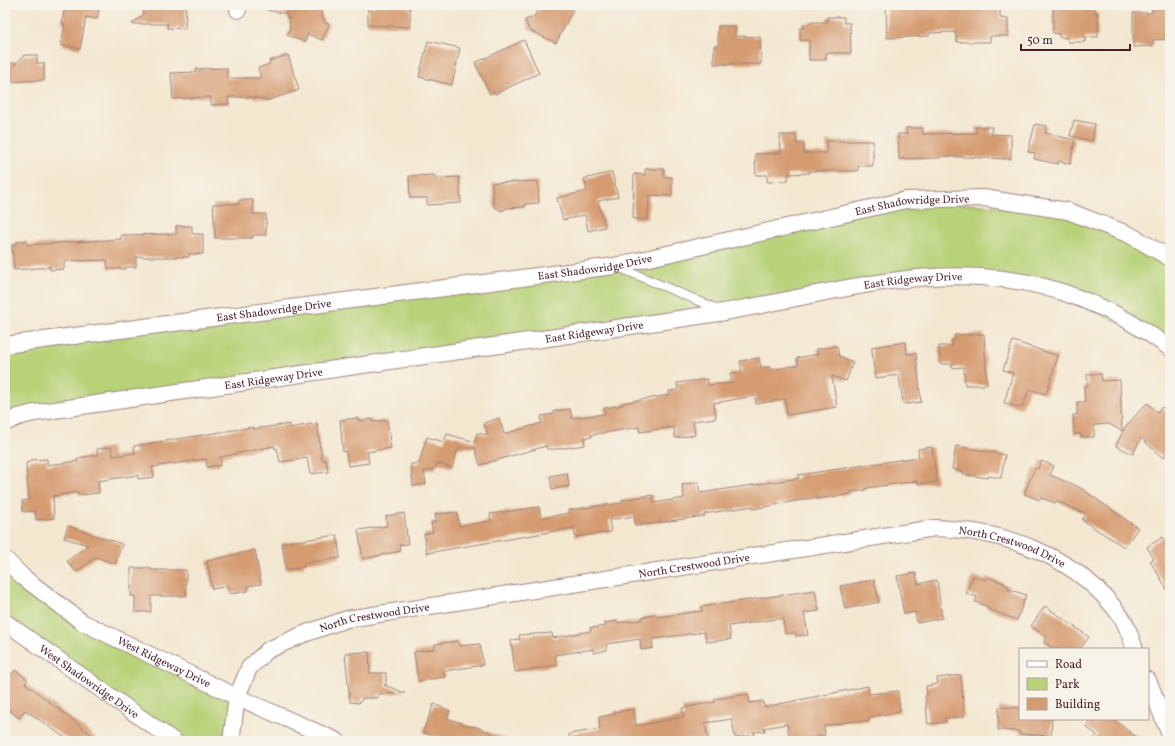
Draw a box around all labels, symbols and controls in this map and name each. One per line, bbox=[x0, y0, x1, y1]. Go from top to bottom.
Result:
scale bar bbox=[1021, 26, 1130, 52]
text: 50 m bbox=[1027, 33, 1053, 49]
street label: East Shadowridge Drive bbox=[854, 192, 970, 220]
street label: East Shadowridge Drive bbox=[537, 252, 654, 285]
street label: East Ridgeway Drive bbox=[863, 270, 962, 294]
street label: East Shadowridge Drive bbox=[216, 297, 332, 326]
street label: East Ridgeway Drive bbox=[544, 318, 645, 348]
street label: East Ridgeway Drive bbox=[224, 365, 324, 394]
street label: North Crestwood Drive bbox=[958, 524, 1068, 572]
street label: North Crestwood Drive bbox=[638, 551, 751, 583]
street label: North Crestwood Drive bbox=[318, 600, 431, 637]
street label: West Ridgeway Drive bbox=[114, 634, 213, 692]
street label: West Shadowridge Drive bbox=[35, 642, 141, 723]
legend bbox=[1019, 648, 1149, 720]
text: Road bbox=[1055, 657, 1082, 673]
text: Park bbox=[1055, 677, 1080, 693]
text: Building bbox=[1055, 697, 1100, 713]

